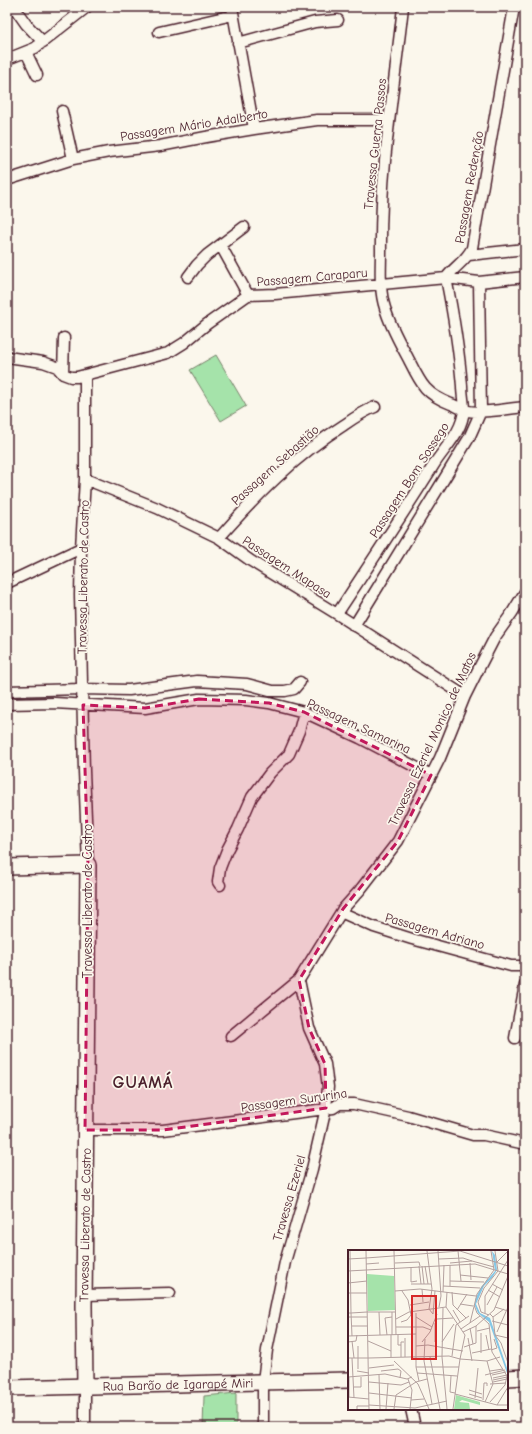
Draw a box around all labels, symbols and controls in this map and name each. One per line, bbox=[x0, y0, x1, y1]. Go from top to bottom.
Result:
street label: Travessa Guerra Passos bbox=[361, 78, 389, 210]
street label: Passagem Mário Adalberto bbox=[119, 106, 269, 144]
street label: Passagem Redenção bbox=[452, 129, 486, 244]
street label: Passagem Caraparu bbox=[256, 265, 368, 289]
street label: Passagem Bom Sossego bbox=[366, 419, 452, 540]
street label: Passagem Sebastião bbox=[228, 422, 322, 508]
street label: Travessa Liberato de Castro bbox=[74, 500, 92, 654]
street label: Passagem Mapasa bbox=[240, 533, 334, 601]
street label: Travessa Ezeriel Monico de Matos bbox=[385, 650, 479, 828]
street label: Passagem Samarina bbox=[305, 695, 413, 757]
street label: Travessa Liberato de Castro bbox=[80, 824, 95, 978]
street label: Passagem Adriano bbox=[384, 910, 487, 952]
district label: GUAMÁ bbox=[113, 1071, 173, 1092]
street label: Passagem Sururina bbox=[240, 1085, 348, 1115]
street label: Travessa Liberato de Castro bbox=[76, 1148, 94, 1302]
street label: Travessa Ezeriel bbox=[270, 1153, 308, 1243]
inset map bbox=[348, 1250, 508, 1410]
street label: Rua Barão de Igarapé Miri bbox=[102, 1375, 254, 1393]

